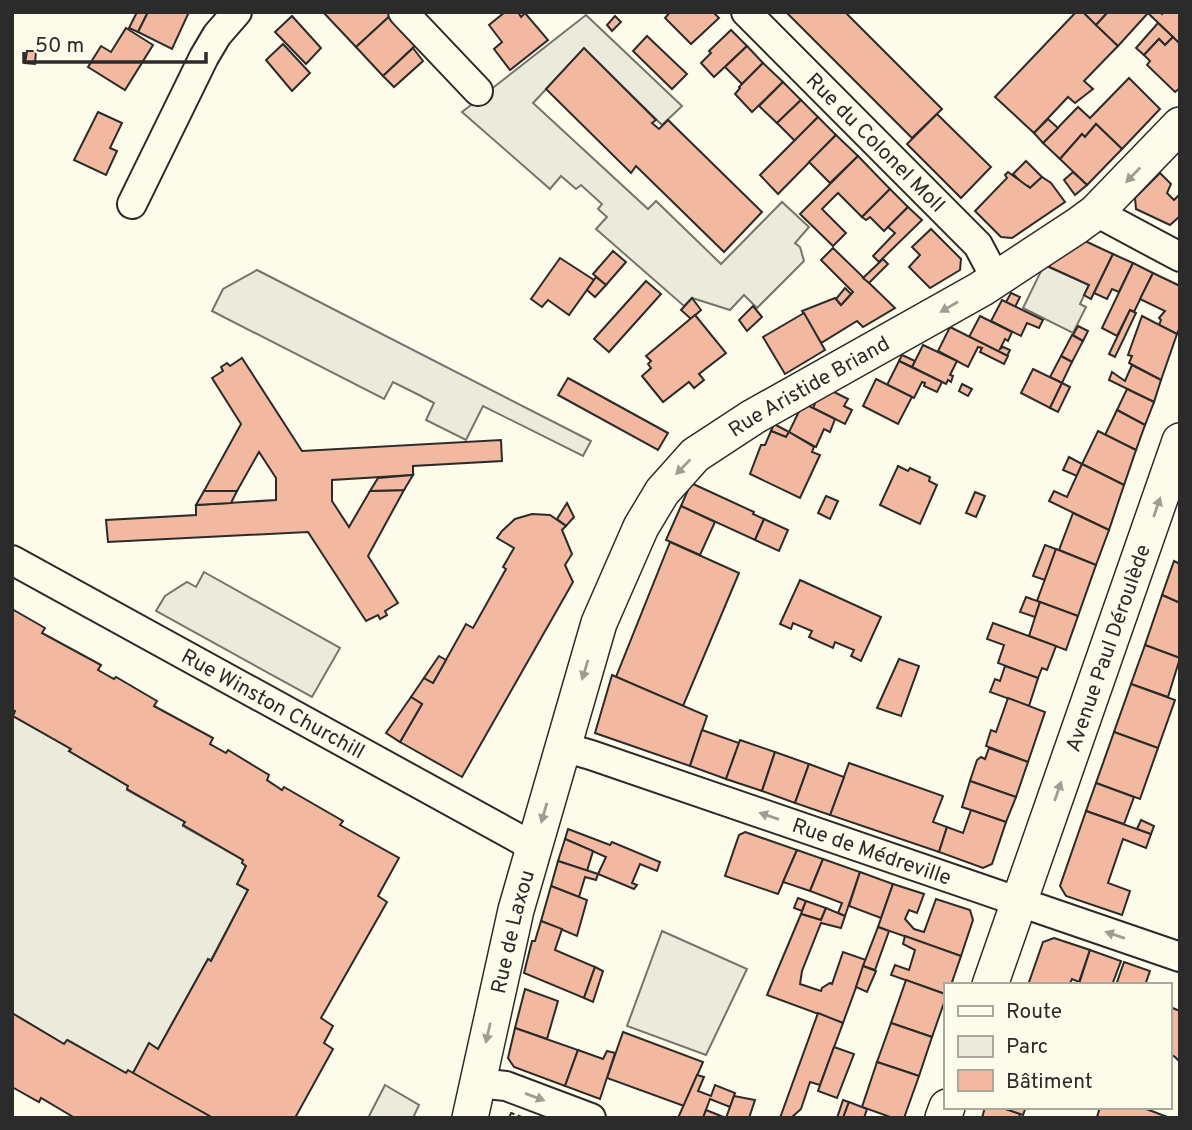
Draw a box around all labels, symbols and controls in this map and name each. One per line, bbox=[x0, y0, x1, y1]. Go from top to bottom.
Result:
scale bar bbox=[24, 21, 206, 65]
text: 50 m bbox=[35, 33, 84, 60]
street label: Rue du Colonel Moll bbox=[799, 68, 950, 219]
one-way arrow bbox=[1125, 166, 1141, 183]
one-way arrow bbox=[939, 301, 959, 313]
street label: Rue Aristide Briand bbox=[724, 331, 895, 444]
one-way arrow bbox=[676, 458, 692, 475]
one-way arrow bbox=[1152, 496, 1163, 517]
street label: Avenue Paul Déroulède bbox=[1060, 541, 1158, 756]
street label: Rue Winston Churchill bbox=[176, 644, 369, 766]
one-way arrow bbox=[580, 660, 590, 681]
one-way arrow bbox=[1053, 780, 1064, 801]
one-way arrow bbox=[539, 802, 549, 823]
one-way arrow bbox=[759, 810, 780, 821]
street label: Rue de Médreville bbox=[788, 813, 955, 893]
street label: Rue de Laxou bbox=[486, 867, 542, 997]
one-way arrow bbox=[1105, 929, 1126, 940]
legend bbox=[944, 983, 1171, 1109]
text: Route bbox=[1006, 999, 1062, 1026]
one-way arrow bbox=[482, 1022, 493, 1044]
text: Parc bbox=[1006, 1034, 1048, 1061]
text: Bâtiment bbox=[1006, 1069, 1093, 1096]
one-way arrow bbox=[524, 1092, 545, 1103]

